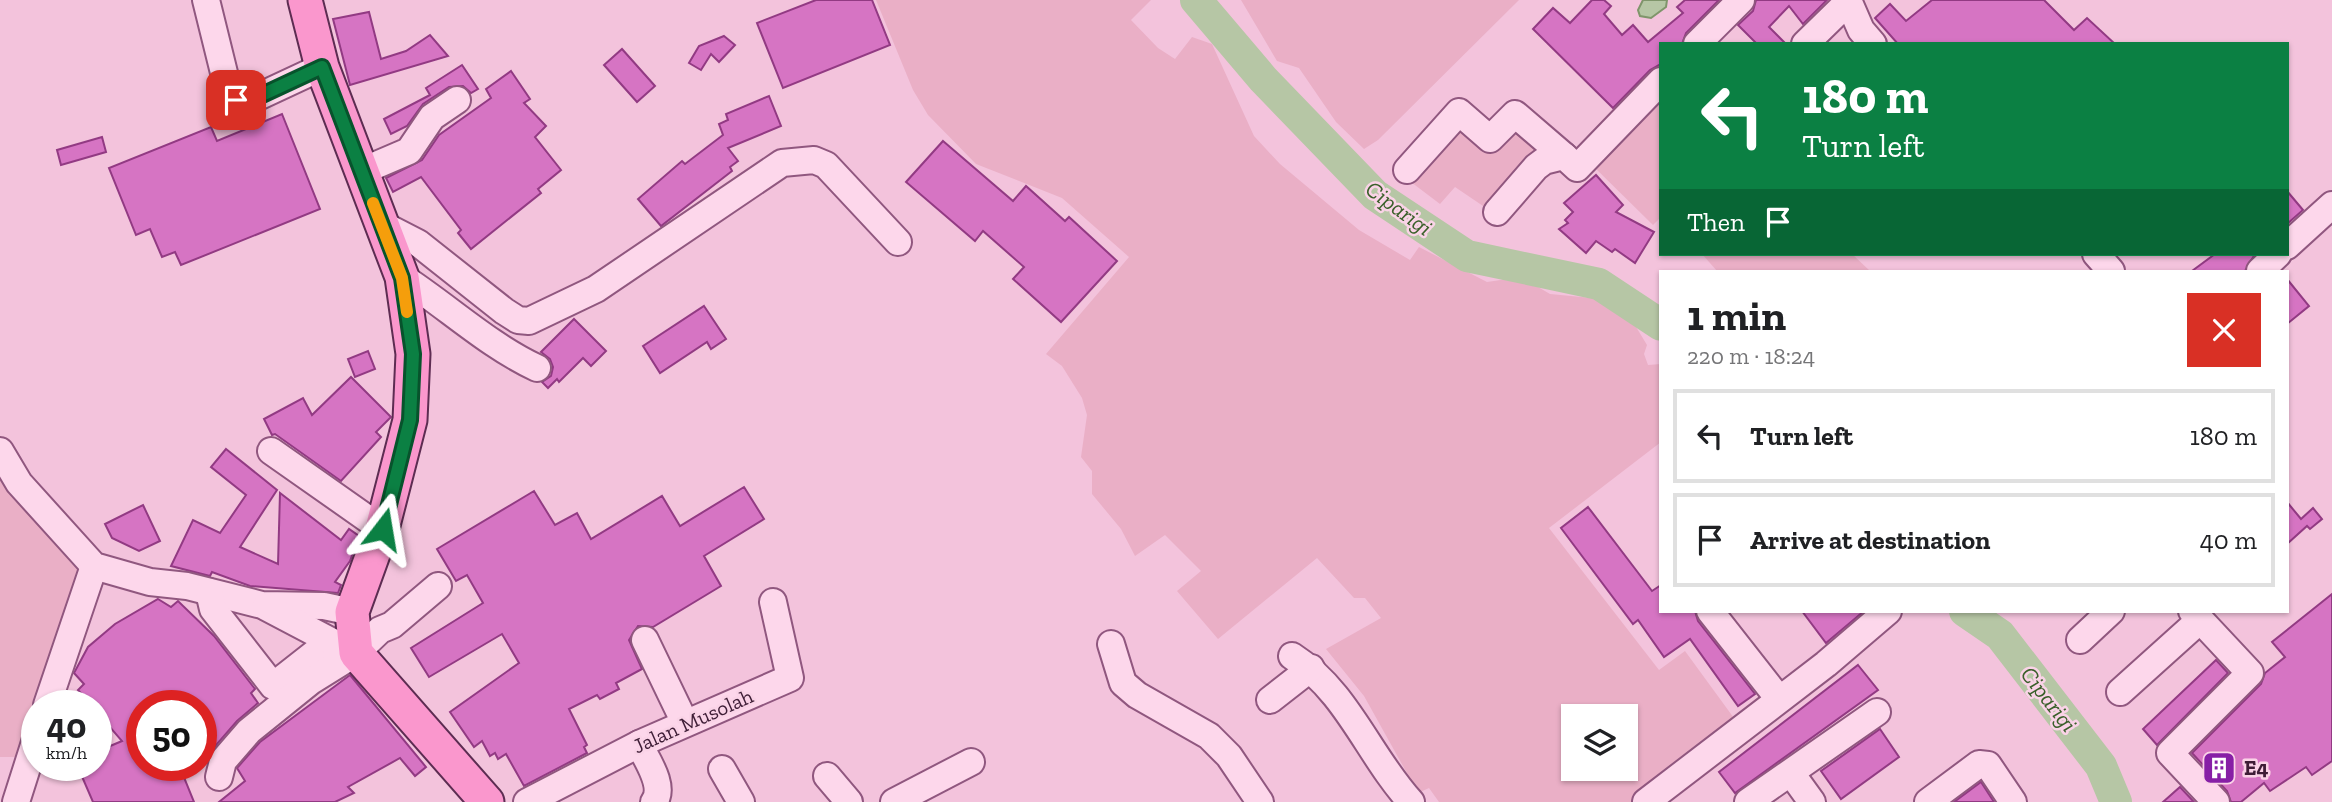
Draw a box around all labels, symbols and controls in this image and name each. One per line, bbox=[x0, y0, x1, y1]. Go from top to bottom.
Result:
text: 180 m bbox=[1802, 67, 1929, 126]
pin bbox=[206, 70, 266, 130]
icon: left bbox=[1687, 70, 1778, 161]
icon: arrive bbox=[217, 81, 255, 119]
text: Turn left bbox=[1802, 127, 1924, 165]
water label: Ciparigi bbox=[1360, 175, 1438, 241]
icon: arrive bbox=[1759, 203, 1797, 241]
text: Then bbox=[1687, 206, 1745, 238]
text: 1 min bbox=[1687, 290, 1786, 341]
button: close bbox=[2187, 293, 2261, 367]
text: 220 m · 18:24 bbox=[1687, 342, 1815, 370]
icon: left bbox=[1691, 417, 1729, 455]
text: Turn left bbox=[1750, 420, 1853, 452]
text: 180 m bbox=[2190, 420, 2257, 452]
position arrow bbox=[346, 492, 420, 566]
icon: arrive bbox=[1691, 521, 1729, 559]
text: Arrive at destination bbox=[1750, 524, 1990, 556]
text: 40 m bbox=[2200, 524, 2257, 556]
water label: Ciparigi bbox=[2015, 661, 2083, 737]
street label: Jalan Musolah bbox=[629, 683, 757, 758]
speed limit sign: 50 bbox=[126, 690, 217, 781]
map controls bbox=[1561, 704, 1638, 781]
button: layers bbox=[1561, 704, 1638, 781]
text: 40 bbox=[46, 705, 87, 747]
text: km/h bbox=[46, 742, 87, 764]
building icon: E4 bbox=[2200, 749, 2238, 787]
place label: E4 bbox=[2244, 755, 2268, 780]

